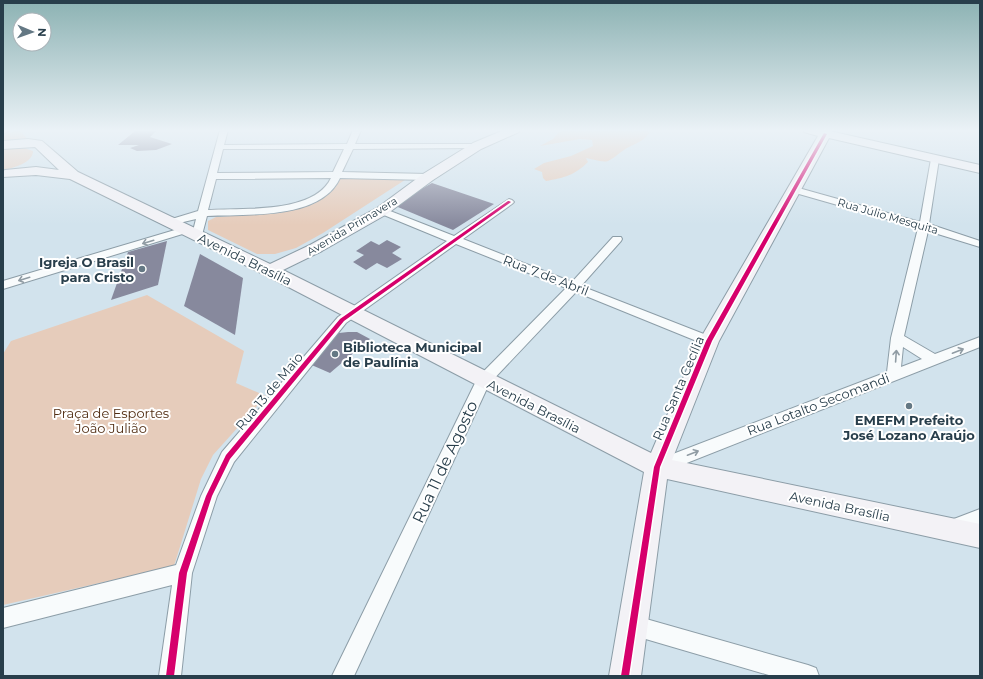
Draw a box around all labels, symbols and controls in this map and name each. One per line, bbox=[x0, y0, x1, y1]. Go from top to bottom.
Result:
north arrow bbox=[12, 12, 52, 52]
text: N bbox=[35, 28, 49, 37]
street label: Avenida Primavera bbox=[304, 193, 400, 259]
street label: Rua Júlio Mesquita bbox=[836, 195, 940, 237]
street label: Avenida Brasília bbox=[195, 229, 295, 289]
one-way arrow bbox=[142, 239, 155, 246]
street label: Rua 7 de Abril bbox=[501, 251, 591, 299]
place label: Igreja O Brasil para Cristo bbox=[39, 254, 134, 285]
marker: Igreja O Brasil para Cristo bbox=[137, 264, 147, 274]
one-way arrow bbox=[17, 276, 30, 283]
street label: Rua Santa Cecília bbox=[649, 333, 707, 443]
place label: Biblioteca Municipal de Paulínia bbox=[343, 339, 482, 370]
one-way arrow bbox=[951, 346, 963, 354]
street label: Rua 13 de Maio bbox=[232, 349, 306, 433]
marker: Biblioteca Municipal de Paulínia bbox=[330, 349, 340, 359]
one-way arrow bbox=[892, 350, 899, 363]
street label: Rua Lotalto Secomandi bbox=[744, 369, 892, 439]
street label: Avenida Brasília bbox=[485, 376, 583, 436]
street label: Rua 11 de Agosto bbox=[408, 398, 482, 526]
marker: EMEFM Prefeito José Lozano Araújo bbox=[904, 401, 914, 411]
park label: Praça de Esportes João Julião bbox=[53, 405, 169, 436]
place label: EMEFM Prefeito José Lozano Araújo bbox=[842, 412, 975, 443]
one-way arrow bbox=[686, 449, 698, 457]
street label: Avenida Brasília bbox=[788, 488, 892, 524]

